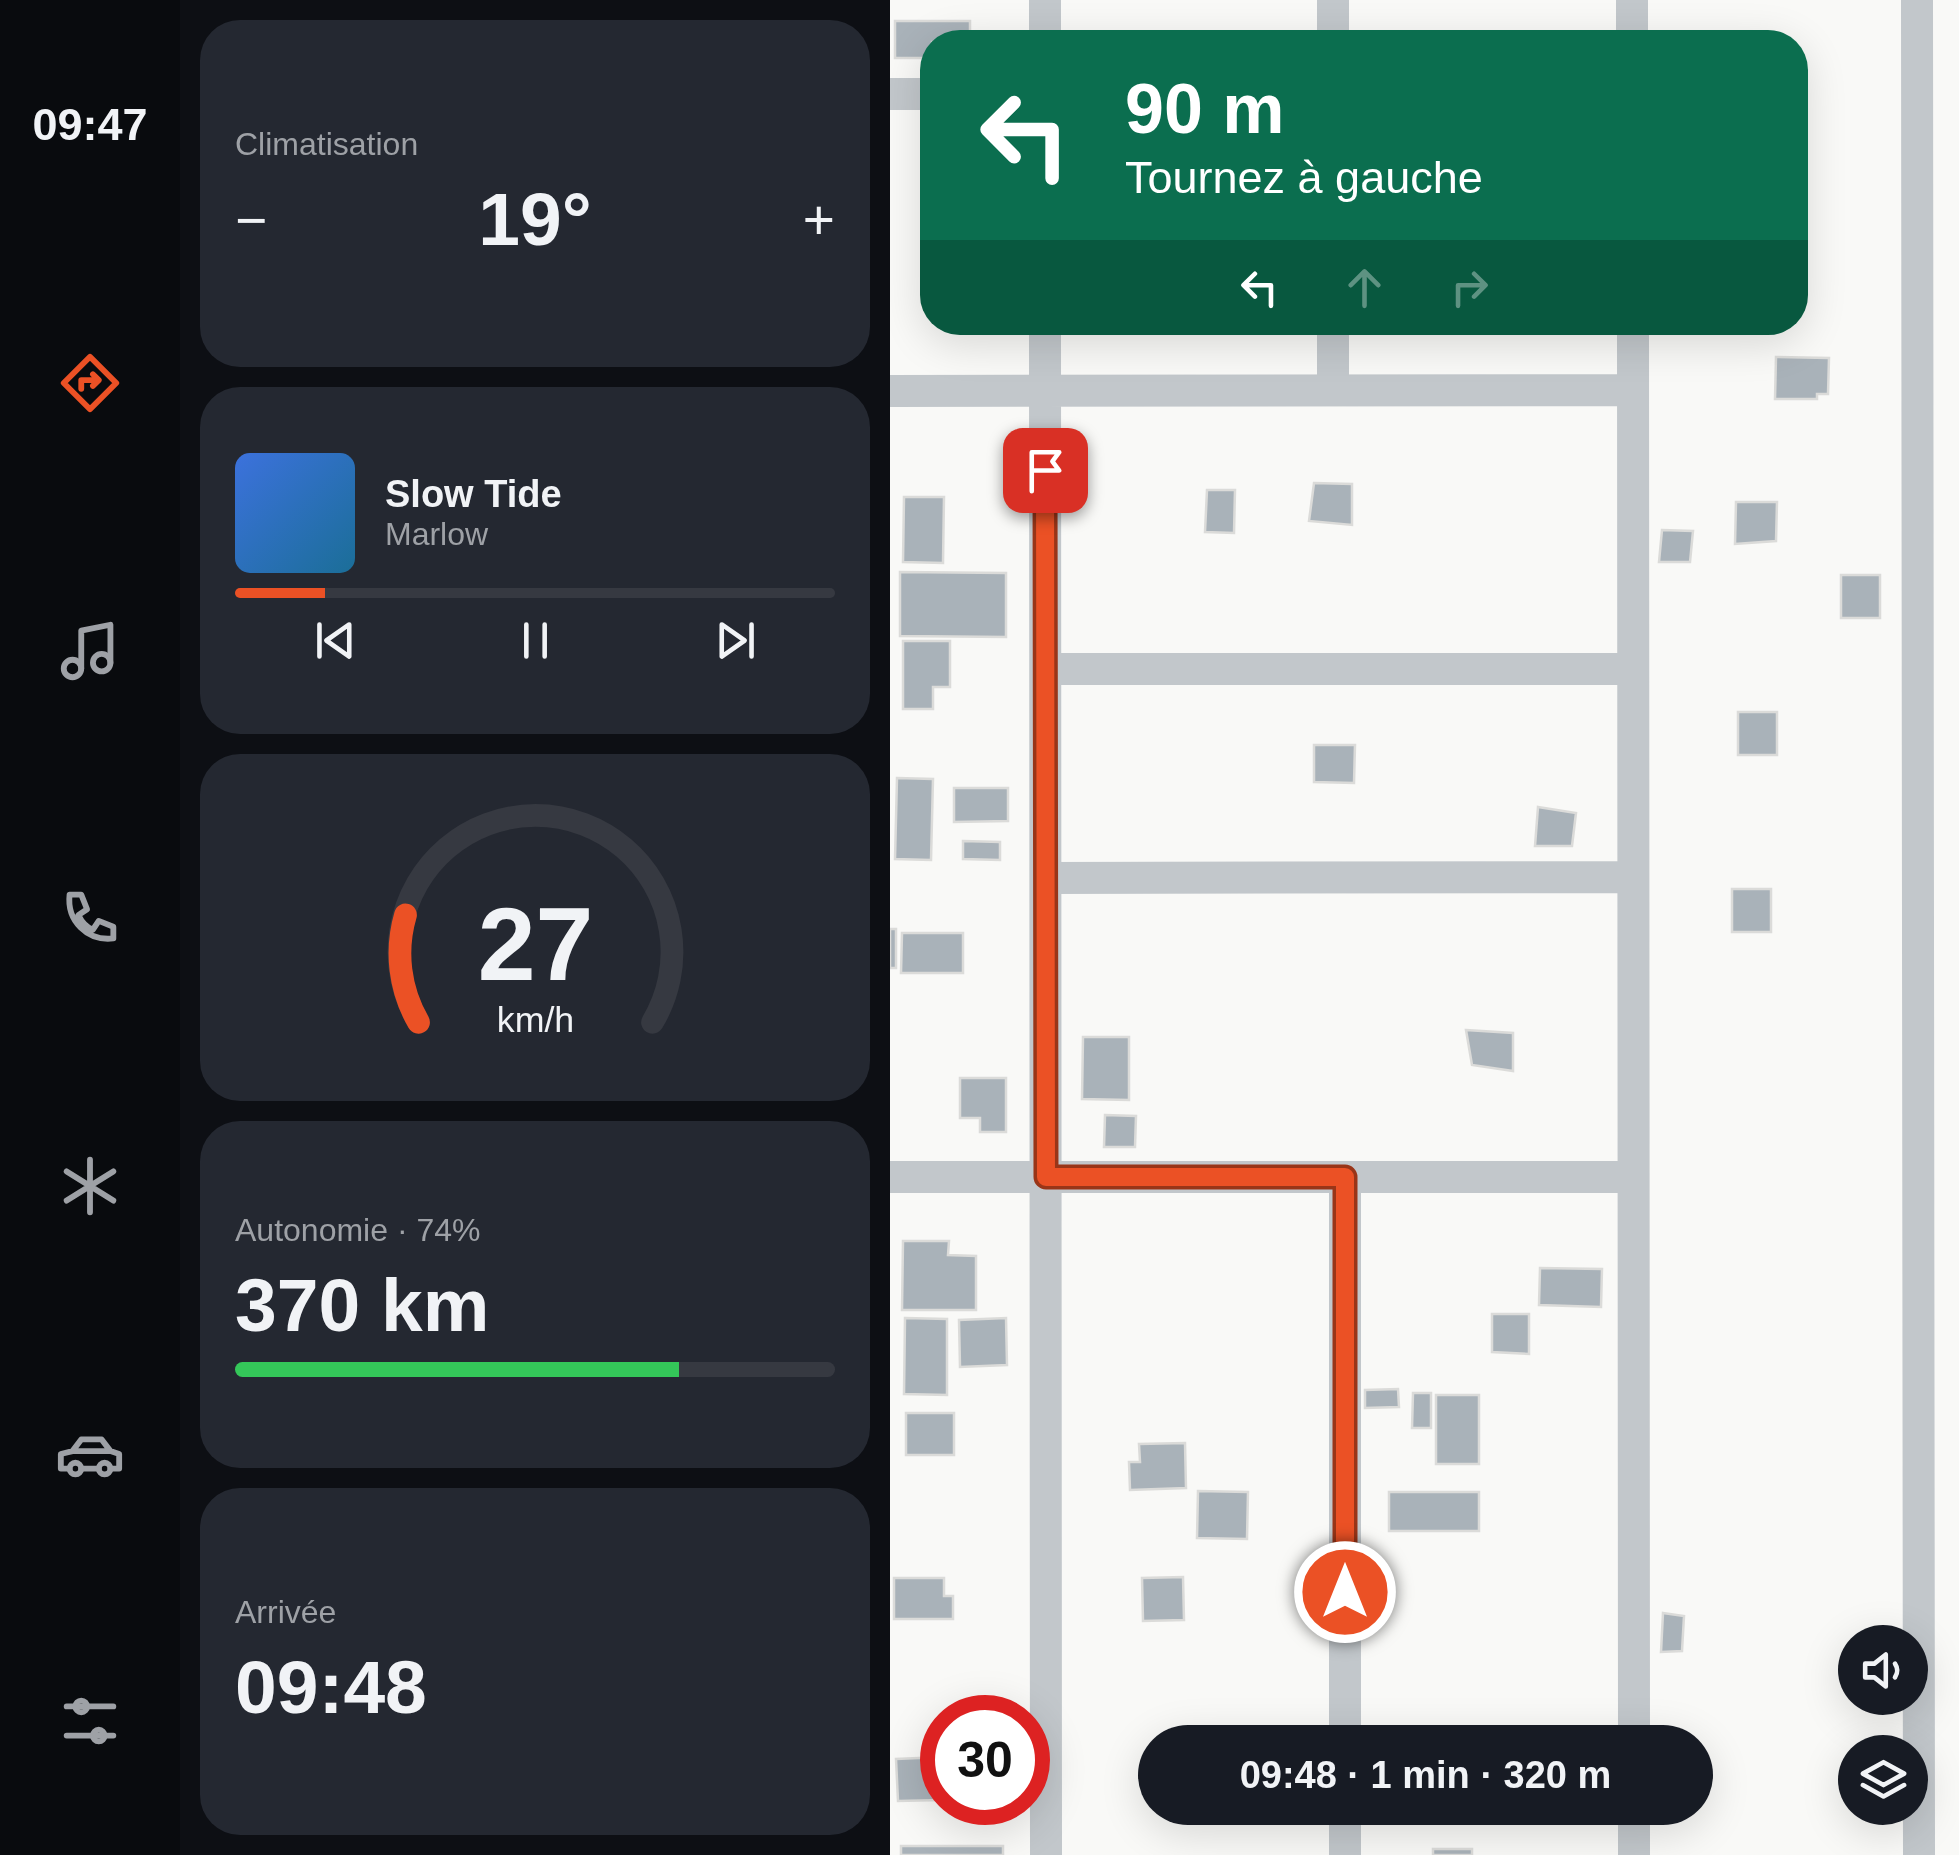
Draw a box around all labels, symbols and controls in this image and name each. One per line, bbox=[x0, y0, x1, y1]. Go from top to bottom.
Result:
icon: left bbox=[960, 70, 1090, 200]
text: 90 m bbox=[1125, 70, 1285, 148]
text: 09:47 bbox=[32, 99, 148, 150]
text: Climatisation bbox=[235, 126, 418, 162]
text: Tournez à gauche bbox=[1125, 152, 1483, 203]
text: 19° bbox=[478, 177, 592, 261]
text: − bbox=[235, 189, 267, 251]
text: + bbox=[803, 189, 835, 251]
icon: left bbox=[1232, 260, 1287, 315]
icon: ahead bbox=[1337, 260, 1392, 315]
icon: right bbox=[1442, 260, 1497, 315]
icon: directions bbox=[55, 348, 125, 418]
pin bbox=[1003, 428, 1088, 513]
icon: arrive bbox=[1018, 443, 1073, 498]
text: Slow Tide bbox=[385, 473, 562, 515]
text: Marlow bbox=[385, 516, 488, 552]
icon: previous bbox=[308, 613, 363, 668]
icon: pause bbox=[508, 613, 563, 668]
icon: next bbox=[708, 613, 763, 668]
icon: music bbox=[55, 616, 125, 686]
icon: phone bbox=[55, 883, 125, 953]
text: 27 bbox=[477, 886, 593, 1002]
text: km/h bbox=[496, 1000, 574, 1040]
icon: climate bbox=[55, 1151, 125, 1221]
text: Autonomie · 74% bbox=[235, 1212, 480, 1248]
text: 370 km bbox=[235, 1263, 489, 1347]
icon: car bbox=[55, 1419, 125, 1489]
position arrow bbox=[1293, 1540, 1397, 1644]
text: Arrivée bbox=[235, 1594, 336, 1630]
map controls bbox=[1838, 1625, 1928, 1825]
button: sound bbox=[1838, 1625, 1928, 1715]
text: 09:48 bbox=[235, 1645, 427, 1729]
icon: filters bbox=[55, 1686, 125, 1756]
speed limit sign: 30 bbox=[920, 1695, 1050, 1825]
button: layers bbox=[1838, 1735, 1928, 1825]
text: 09:48 · 1 min · 320 m bbox=[1240, 1754, 1611, 1796]

